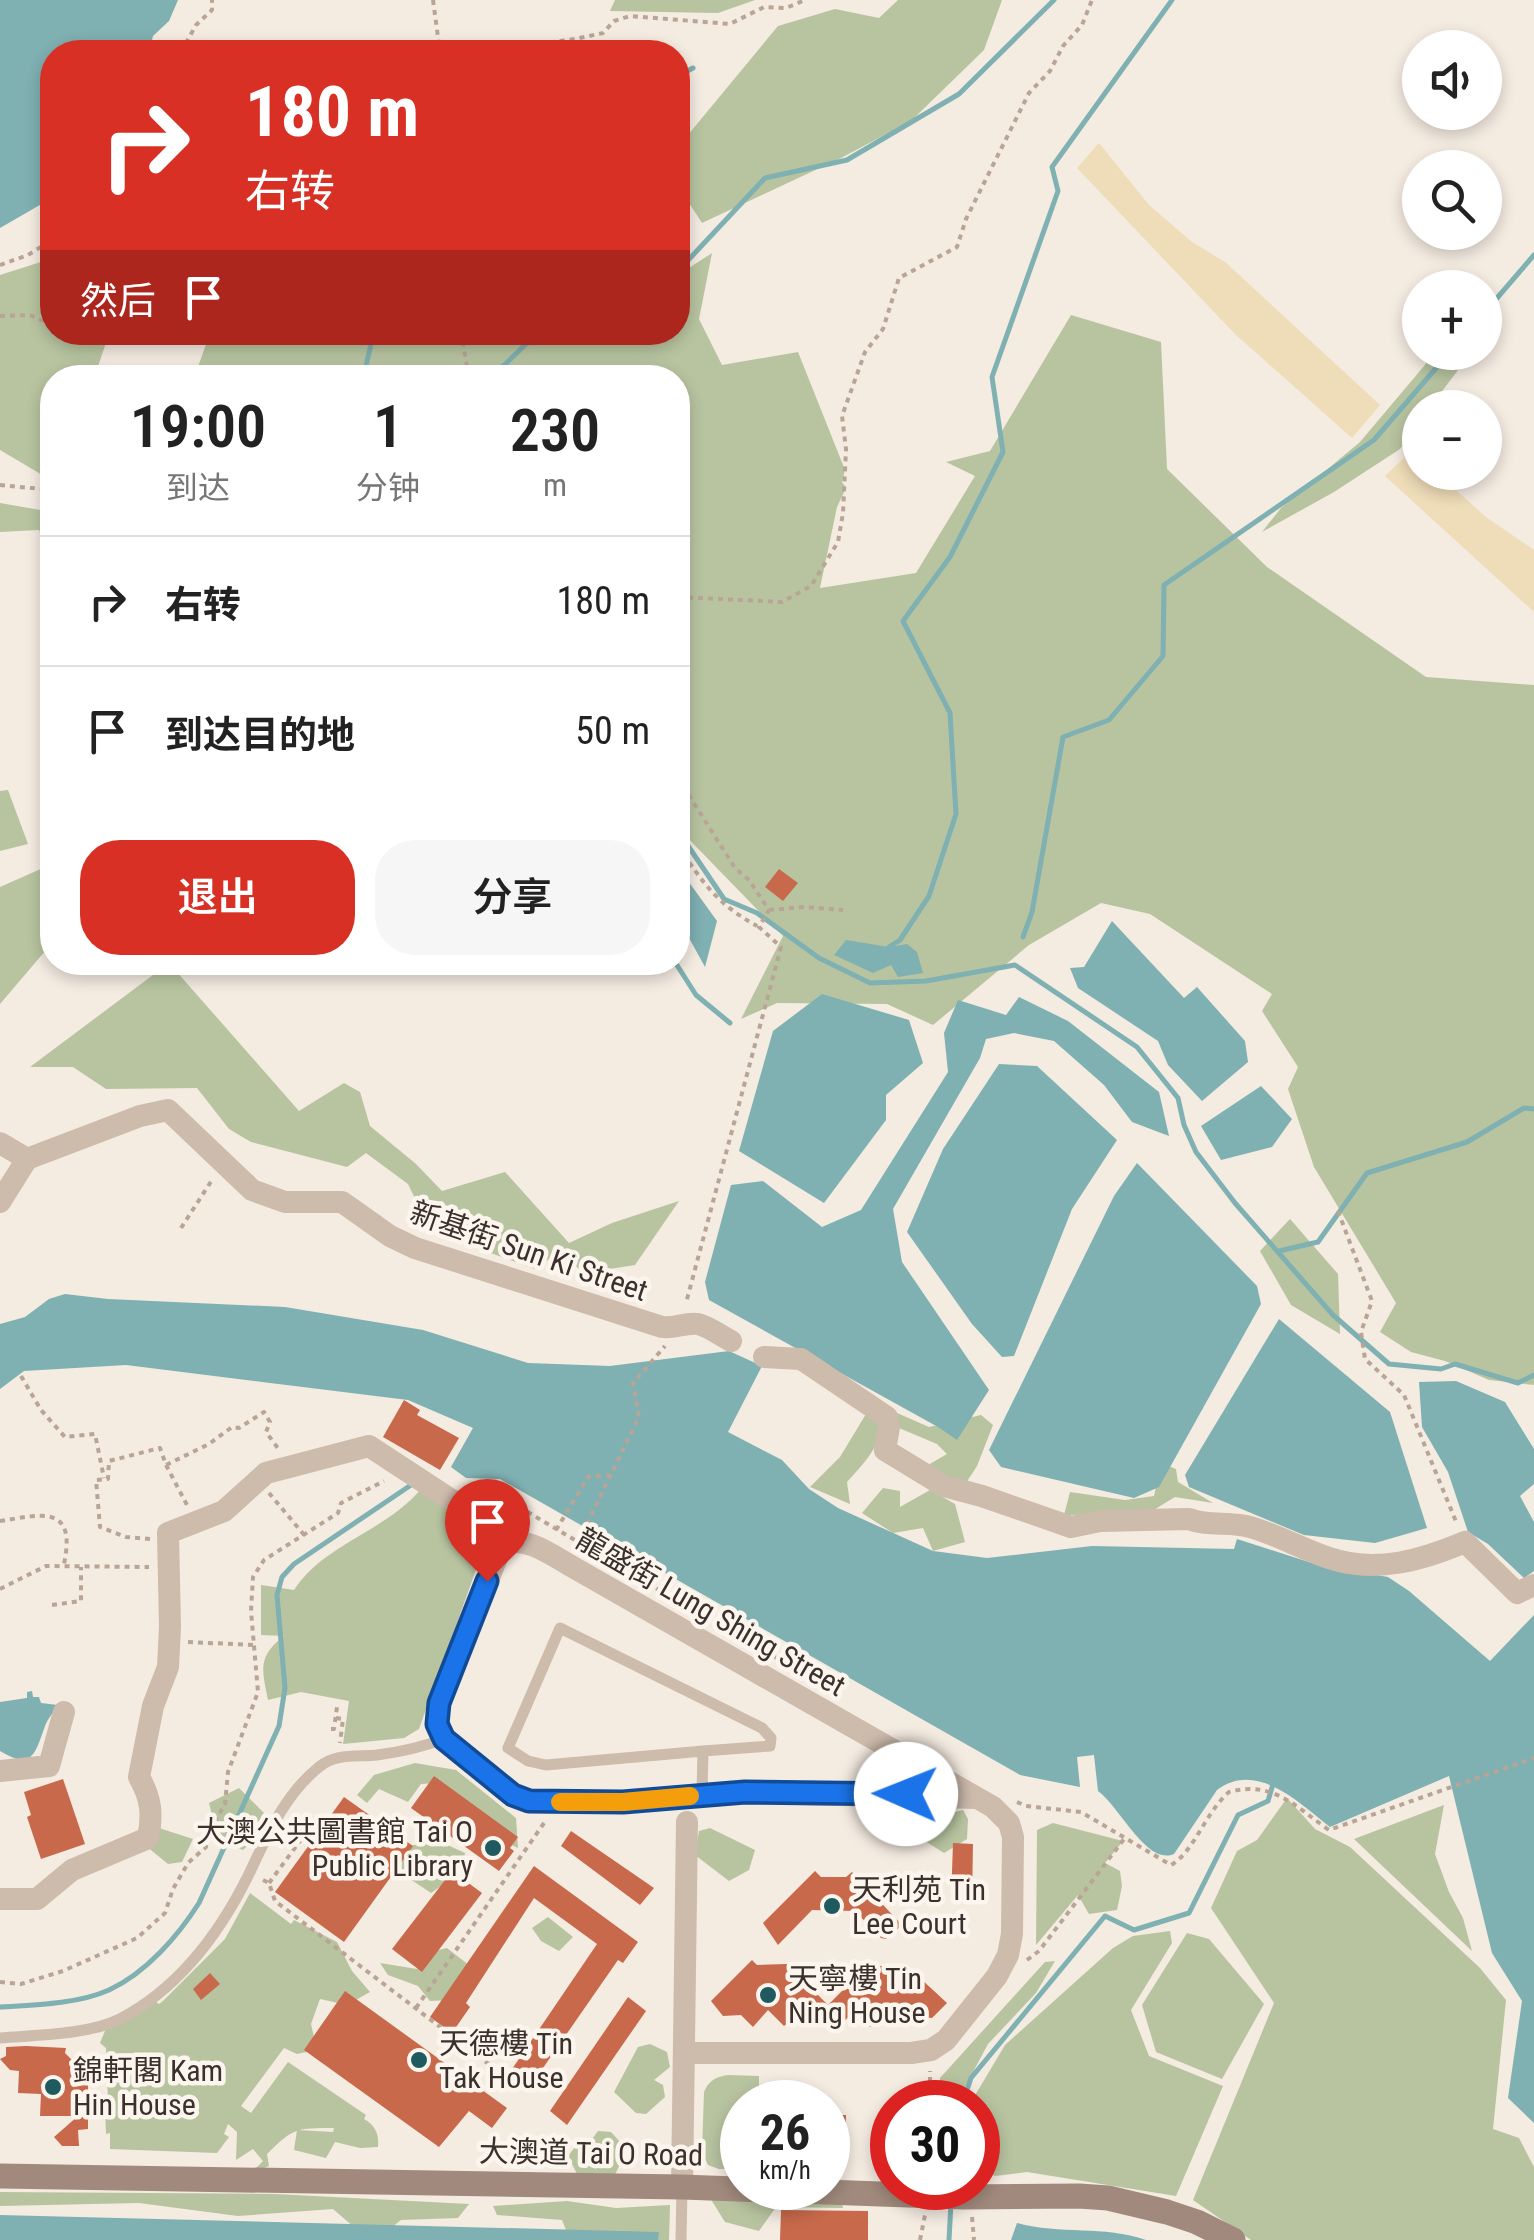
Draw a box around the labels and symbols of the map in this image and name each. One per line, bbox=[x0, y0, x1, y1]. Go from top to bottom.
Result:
street label: 新基街 Sun Ki Street bbox=[406, 1194, 652, 1308]
pin bbox=[445, 1479, 530, 1582]
street label: 龍盛街 Lung Shing Street bbox=[570, 1521, 852, 1703]
position arrow bbox=[854, 1742, 958, 1846]
place label: 大澳公共圖書館 Tai O Public Library bbox=[196, 1814, 473, 1883]
marker: 大澳公共圖書館 Tai O Public Library bbox=[482, 1837, 504, 1859]
place label: 天利苑 Tin Lee Court bbox=[852, 1872, 986, 1941]
marker: 天利苑 Tin Lee Court bbox=[821, 1895, 843, 1917]
place label: 天寧樓 Tin Ning House bbox=[788, 1961, 926, 2030]
marker: 天寧樓 Tin Ning House bbox=[757, 1984, 779, 2006]
place label: 天德樓 Tin Tak House bbox=[439, 2026, 573, 2095]
marker: 天德樓 Tin Tak House bbox=[408, 2049, 430, 2071]
place label: 錦軒閣 Kam Hin House bbox=[73, 2053, 223, 2122]
marker: 錦軒閣 Kam Hin House bbox=[42, 2076, 64, 2098]
speed limit sign: 30 bbox=[870, 2080, 1000, 2210]
street label: 大澳道 Tai O Road bbox=[479, 2134, 703, 2172]

